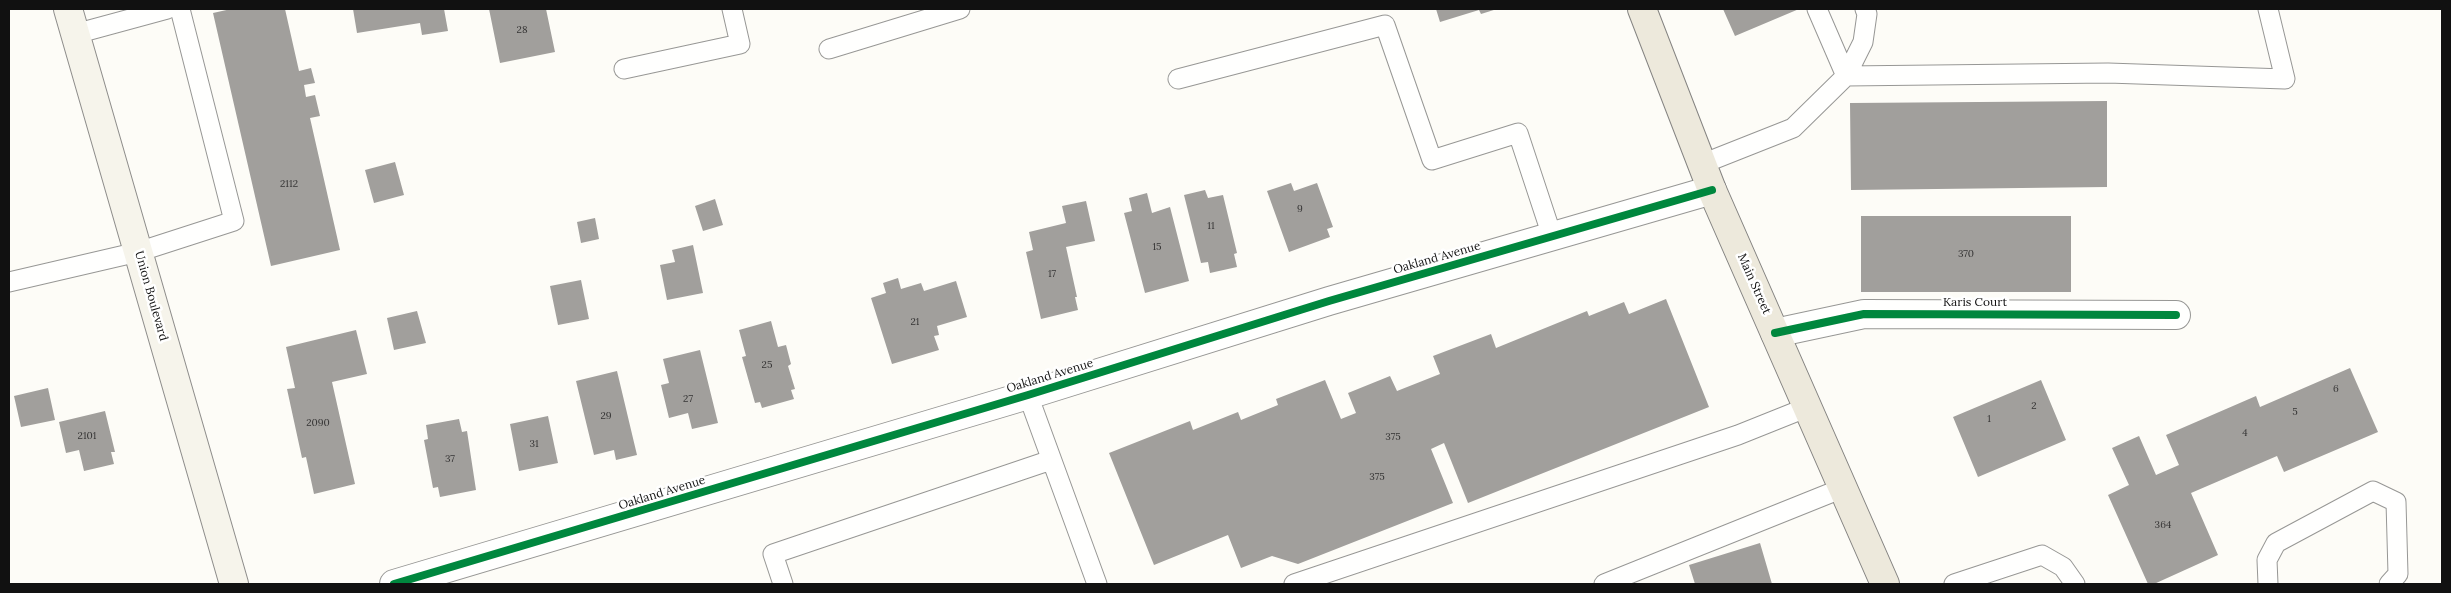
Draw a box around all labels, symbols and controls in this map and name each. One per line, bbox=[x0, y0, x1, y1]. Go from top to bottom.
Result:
house number: 28 bbox=[517, 24, 527, 36]
house number: 2112 bbox=[280, 178, 298, 190]
house number: 9 bbox=[1297, 203, 1303, 215]
house number: 11 bbox=[1207, 220, 1215, 232]
street label: Oakland Avenue bbox=[1392, 239, 1482, 277]
house number: 15 bbox=[1152, 241, 1162, 253]
house number: 370 bbox=[1958, 248, 1974, 260]
street label: Union Boulevard bbox=[131, 249, 171, 343]
street label: Main Street bbox=[1734, 251, 1774, 317]
house number: 17 bbox=[1048, 268, 1056, 280]
street label: Karis Court bbox=[1943, 296, 2007, 310]
house number: 21 bbox=[910, 316, 920, 328]
street label: Oakland Avenue bbox=[1005, 356, 1095, 396]
house number: 25 bbox=[762, 359, 772, 371]
house number: 6 bbox=[2333, 383, 2339, 395]
house number: 27 bbox=[683, 393, 693, 405]
house number: 2 bbox=[2031, 400, 2037, 412]
house number: 5 bbox=[2292, 406, 2298, 418]
house number: 29 bbox=[600, 410, 612, 422]
house number: 1 bbox=[1987, 413, 1991, 425]
house number: 2090 bbox=[306, 417, 330, 429]
house number: 4 bbox=[2242, 427, 2248, 439]
house number: 2101 bbox=[78, 430, 96, 442]
house number: 375 bbox=[1385, 431, 1401, 443]
house number: 31 bbox=[529, 438, 539, 450]
house number: 37 bbox=[445, 453, 455, 465]
house number: 375 bbox=[1369, 471, 1385, 483]
street label: Oakland Avenue bbox=[617, 473, 707, 513]
house number: 364 bbox=[2155, 519, 2171, 531]

